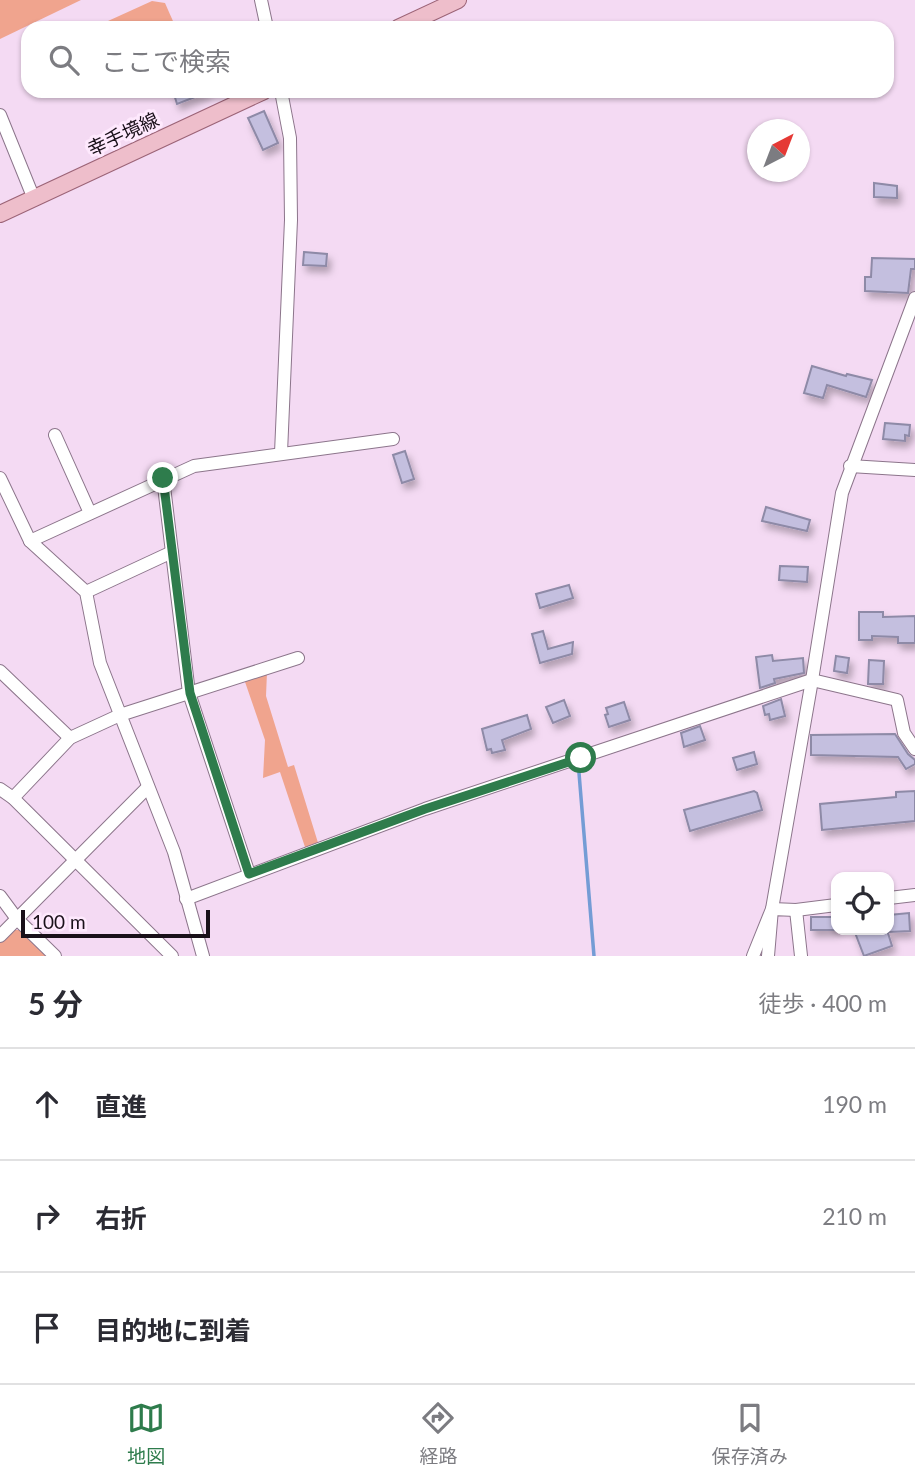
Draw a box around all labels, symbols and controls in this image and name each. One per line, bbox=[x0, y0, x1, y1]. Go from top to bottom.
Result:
search box bbox=[21, 21, 894, 98]
icon: search bbox=[45, 41, 83, 79]
text: ここで検索 bbox=[101, 45, 231, 77]
street label: 幸手境線 bbox=[83, 107, 162, 160]
north arrow bbox=[747, 119, 810, 182]
route end bbox=[147, 462, 178, 493]
route start bbox=[565, 742, 596, 773]
map controls bbox=[831, 872, 894, 935]
button: locate bbox=[831, 872, 894, 935]
scale bar bbox=[21, 907, 210, 939]
text: 100 m bbox=[32, 910, 86, 933]
text: 5 分 bbox=[28, 985, 83, 1021]
text: 徒歩 · 400 m bbox=[758, 989, 887, 1017]
icon: ahead bbox=[28, 1085, 66, 1123]
text: 直進 bbox=[95, 1090, 147, 1122]
text: 190 m bbox=[822, 1090, 887, 1118]
icon: right bbox=[28, 1197, 66, 1235]
text: 右折 bbox=[95, 1202, 147, 1234]
text: 210 m bbox=[822, 1202, 887, 1230]
icon: arrive bbox=[28, 1309, 66, 1347]
text: 目的地に到着 bbox=[95, 1314, 251, 1346]
tab: 地図 bbox=[127, 1399, 165, 1468]
tab: 経路 bbox=[419, 1399, 458, 1468]
tab: 保存済み bbox=[712, 1399, 788, 1468]

